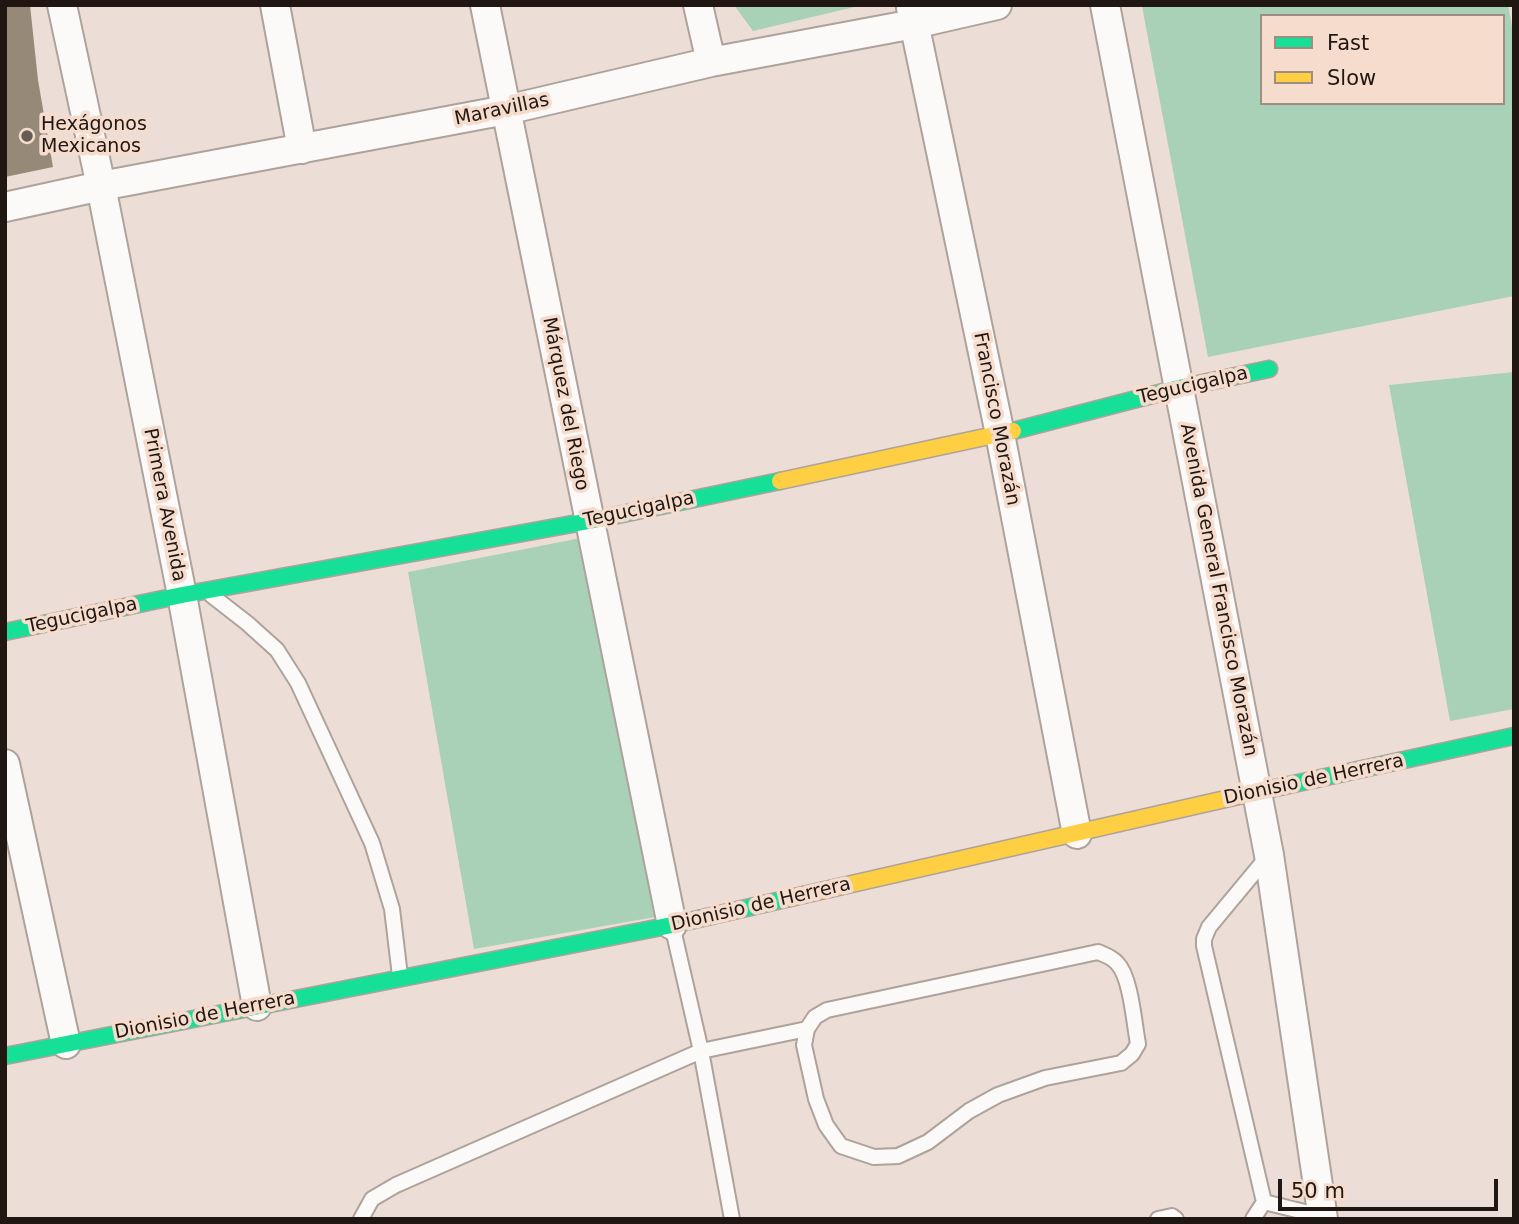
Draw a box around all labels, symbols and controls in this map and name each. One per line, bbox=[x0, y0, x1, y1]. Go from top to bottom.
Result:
legend bbox=[1260, 14, 1505, 105]
text: Fast bbox=[1327, 31, 1369, 55]
text: Slow bbox=[1327, 66, 1376, 90]
street label: Maravillas bbox=[453, 89, 551, 131]
place label: Hexágonos Mexicanos bbox=[41, 114, 147, 158]
marker: Hexágonos Mexicanos bbox=[19, 128, 35, 144]
street label: Márquez del Riego bbox=[537, 315, 593, 493]
street label: Francisco Morazán bbox=[968, 330, 1024, 508]
street label: Tegucigalpa bbox=[1136, 362, 1250, 410]
street label: Avenida General Francisco Morazán bbox=[1174, 422, 1262, 758]
street label: Primera Avenida bbox=[138, 426, 190, 584]
street label: Tegucigalpa bbox=[582, 487, 696, 533]
street label: Tegucigalpa bbox=[25, 593, 139, 639]
street label: Dionisio de Herrera bbox=[1222, 750, 1406, 810]
street label: Dionisio de Herrera bbox=[669, 873, 853, 937]
street label: Dionisio de Herrera bbox=[113, 987, 297, 1045]
scale bar bbox=[1281, 1164, 1502, 1208]
text: 50 m bbox=[1291, 1179, 1345, 1203]

